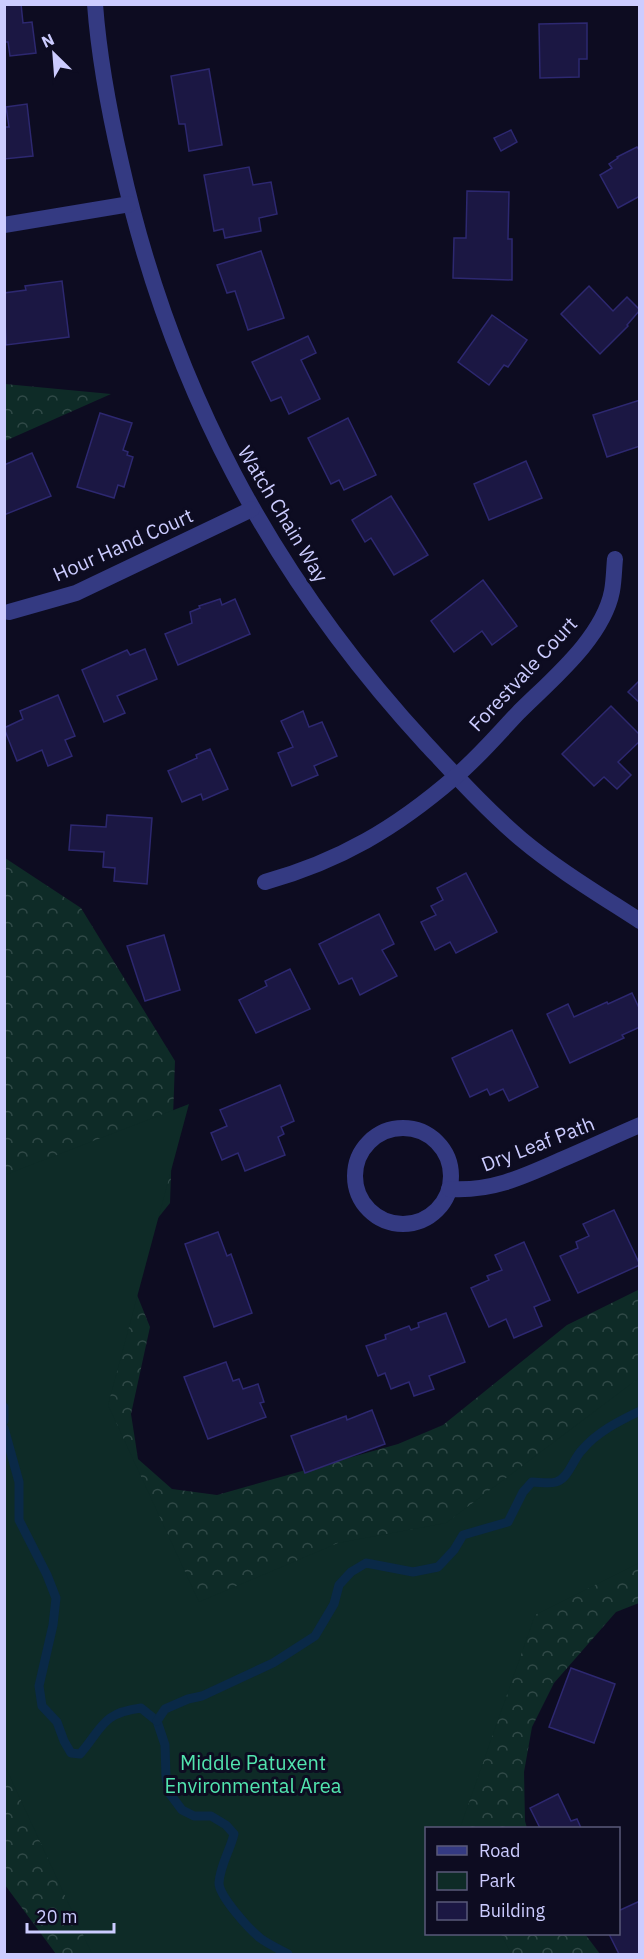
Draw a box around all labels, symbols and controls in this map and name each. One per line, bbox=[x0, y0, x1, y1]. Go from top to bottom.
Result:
north arrow bbox=[24, 24, 84, 84]
text: N bbox=[38, 29, 57, 52]
street label: Watch Chain Way bbox=[232, 440, 335, 587]
street label: Hour Hand Court bbox=[48, 502, 197, 588]
street label: Forestvale Court bbox=[462, 610, 583, 737]
street label: Dry Leaf Path bbox=[477, 1110, 598, 1178]
park label: Middle Patuxent Environmental Area bbox=[165, 1749, 342, 1799]
legend bbox=[425, 1827, 620, 1935]
text: Road bbox=[479, 1839, 520, 1862]
text: Park bbox=[479, 1869, 516, 1892]
scale bar bbox=[27, 1896, 114, 1934]
text: Building bbox=[479, 1899, 546, 1922]
text: 20 m bbox=[36, 1905, 78, 1928]

